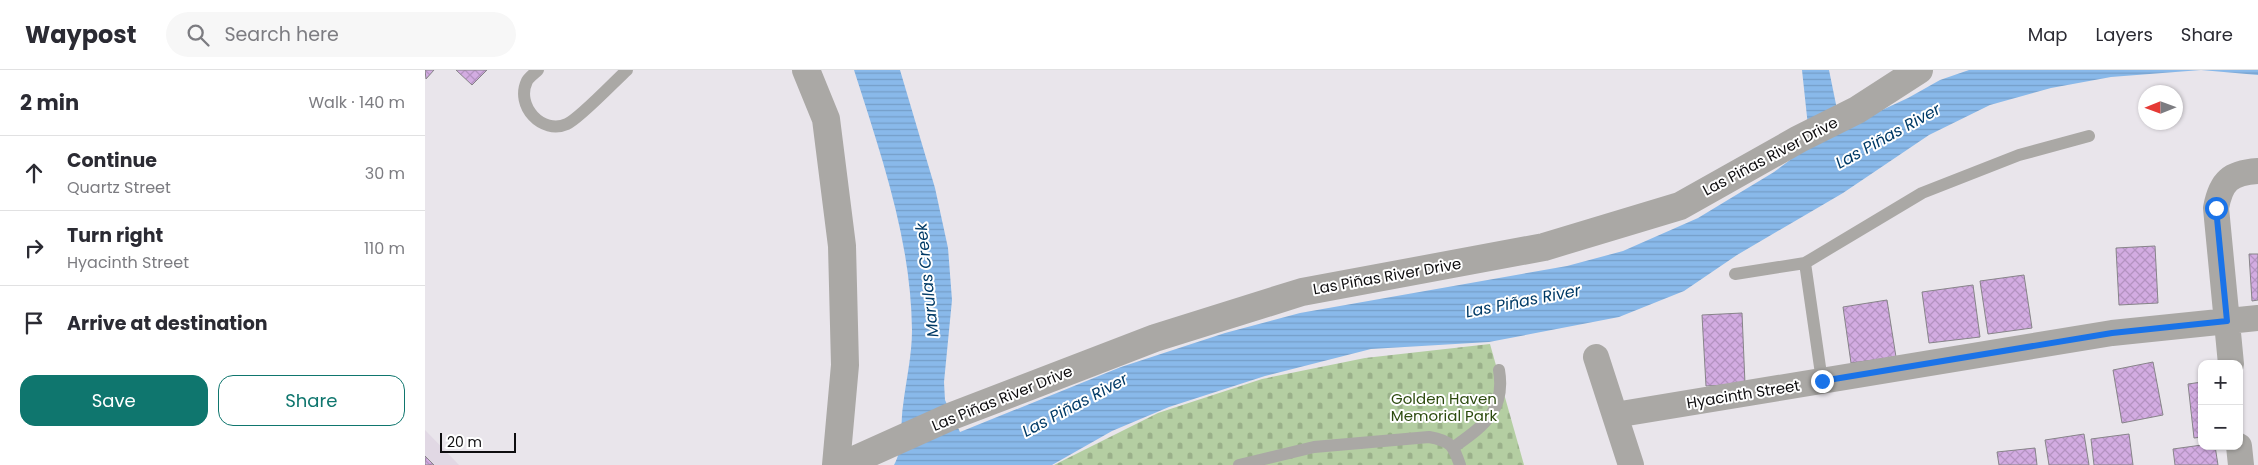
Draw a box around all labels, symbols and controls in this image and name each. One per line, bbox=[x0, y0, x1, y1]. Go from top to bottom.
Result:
search box bbox=[166, 12, 516, 57]
text: Waypost bbox=[25, 18, 136, 51]
icon: search bbox=[184, 21, 212, 49]
text: Search here bbox=[224, 21, 339, 48]
text: Map bbox=[2028, 22, 2068, 47]
text: Layers bbox=[2096, 22, 2153, 47]
text: Share bbox=[2181, 22, 2233, 47]
north arrow bbox=[2138, 85, 2183, 130]
text: 2 min bbox=[20, 88, 79, 117]
text: Walk · 140 m bbox=[308, 91, 405, 114]
water label: Las Piñas River bbox=[1831, 97, 1946, 174]
street label: Las Piñas River Drive bbox=[1699, 111, 1841, 201]
text: Continue bbox=[67, 147, 157, 174]
icon: ahead bbox=[20, 159, 48, 187]
text: 30 m bbox=[365, 162, 405, 185]
text: Quartz Street bbox=[67, 176, 171, 199]
route start bbox=[2205, 197, 2228, 220]
water label: Marulas Creek bbox=[909, 221, 944, 338]
text: Turn right bbox=[67, 222, 163, 249]
icon: right bbox=[20, 234, 48, 262]
text: 110 m bbox=[364, 237, 405, 260]
text: Hyacinth Street bbox=[67, 251, 189, 274]
street label: Las Piñas River Drive bbox=[1311, 253, 1463, 299]
water label: Las Piñas River bbox=[1463, 278, 1584, 323]
icon: arrive bbox=[20, 309, 48, 337]
text: Arrive at destination bbox=[67, 310, 268, 337]
map controls bbox=[2198, 360, 2243, 450]
button: + bbox=[2198, 360, 2243, 405]
street label: Las Piñas River Drive bbox=[929, 362, 1075, 434]
water label: Las Piñas River bbox=[1019, 369, 1131, 441]
route end bbox=[1811, 370, 1834, 393]
button: Save bbox=[20, 375, 208, 426]
button: Share bbox=[218, 375, 405, 426]
street label: Hyacinth Street bbox=[1685, 375, 1801, 413]
park label: Golden Haven Memorial Park bbox=[1391, 388, 1498, 426]
button: − bbox=[2198, 405, 2243, 450]
scale bar bbox=[440, 430, 516, 453]
text: 20 m bbox=[447, 432, 482, 452]

